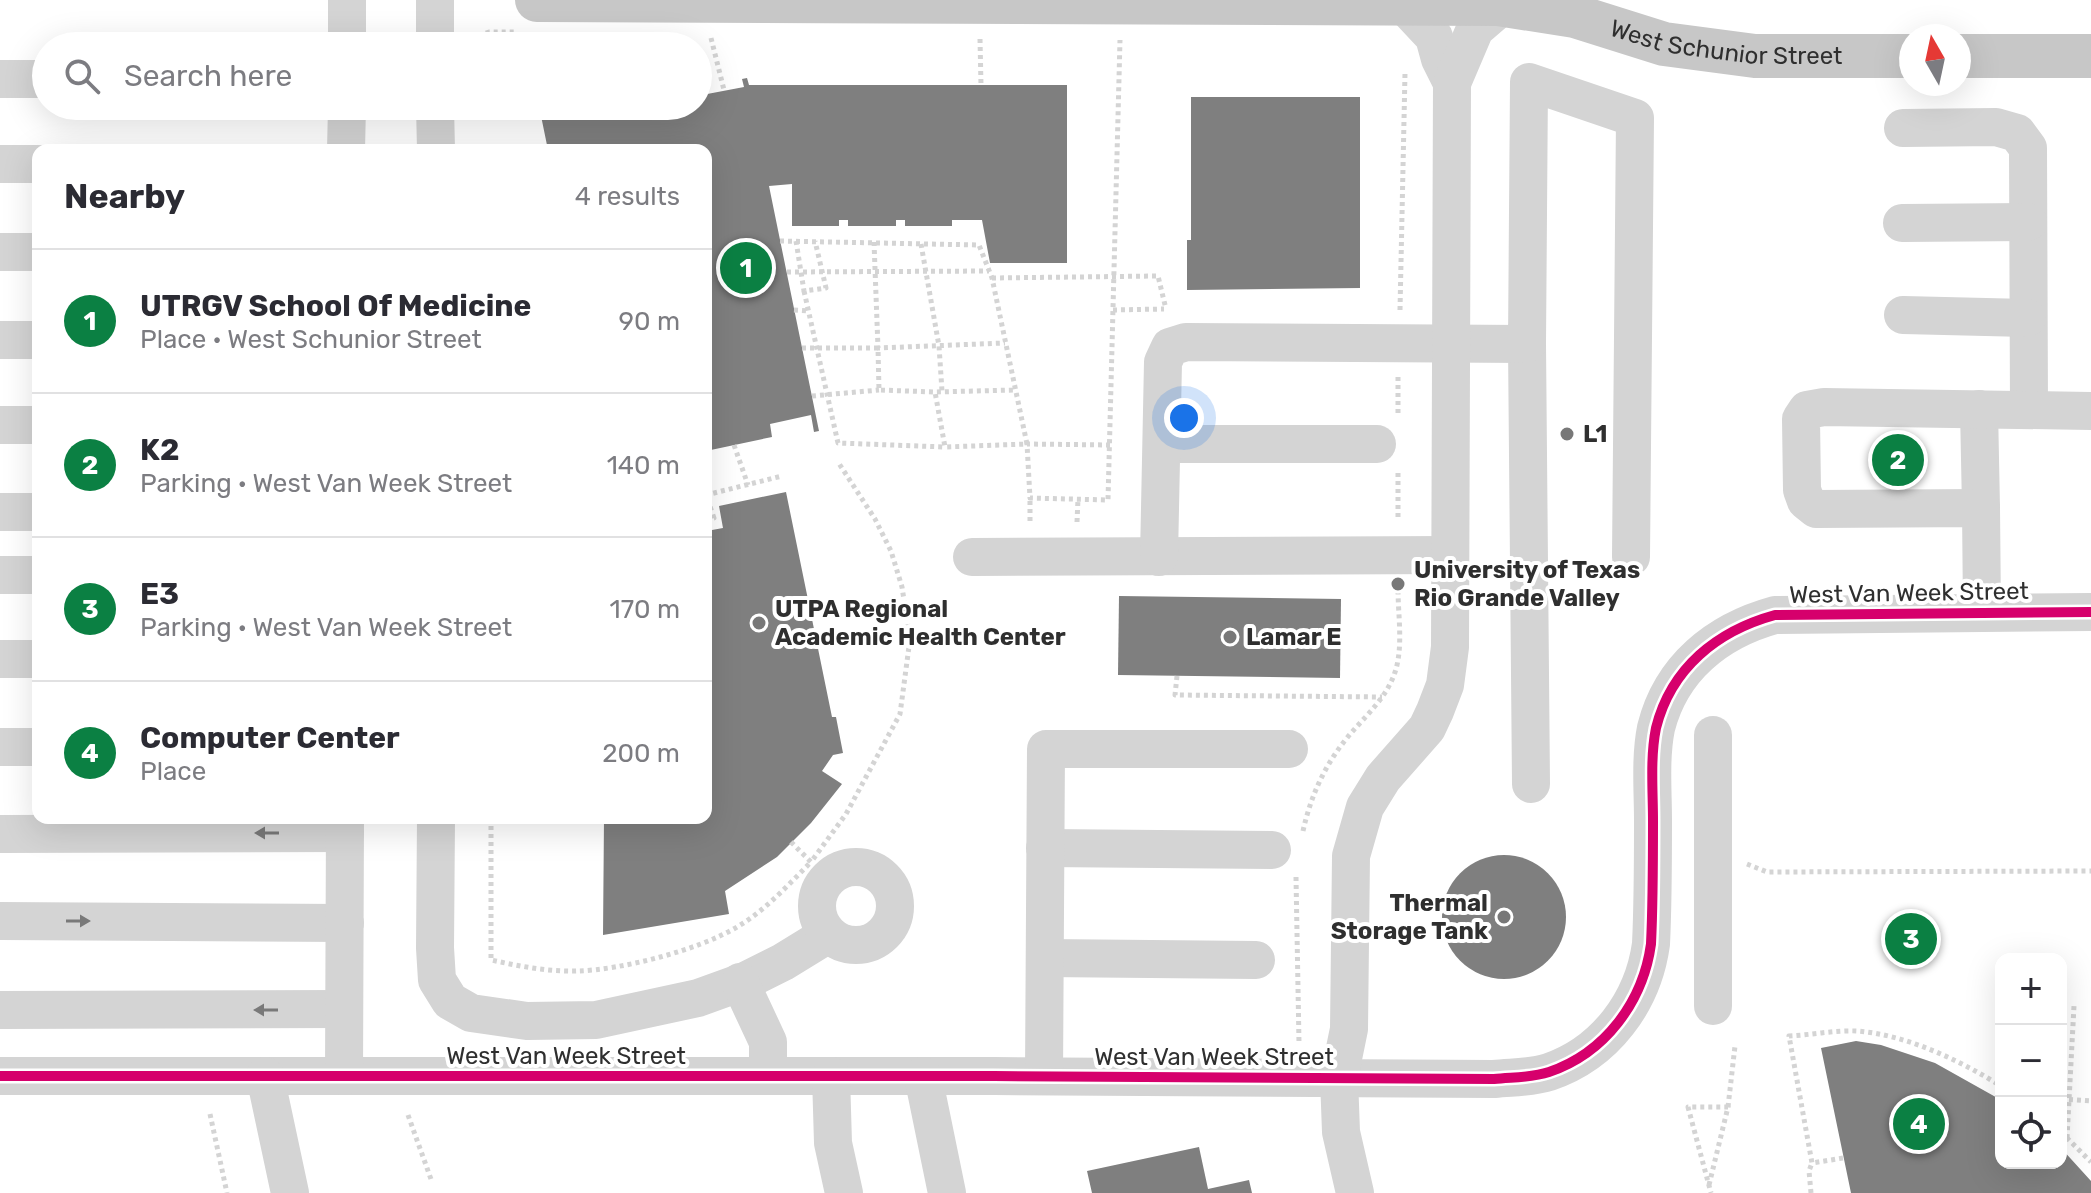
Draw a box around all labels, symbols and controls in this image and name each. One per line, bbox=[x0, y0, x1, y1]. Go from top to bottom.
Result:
street label: West Schunior Street bbox=[1607, 14, 1842, 70]
north arrow bbox=[1899, 24, 1971, 96]
search box bbox=[32, 32, 712, 120]
icon: search bbox=[60, 54, 104, 98]
text: Search here bbox=[124, 58, 292, 94]
text: Nearby bbox=[64, 176, 185, 217]
text: 4 results bbox=[575, 181, 680, 212]
pin: 1 bbox=[720, 238, 772, 298]
text: UTRGV School Of Medicine bbox=[140, 288, 531, 324]
text: 1 bbox=[84, 306, 96, 337]
text: 90 m bbox=[619, 306, 680, 337]
text: Place · West Schunior Street bbox=[140, 324, 482, 355]
your location bbox=[1164, 398, 1204, 438]
place label: L1 bbox=[1583, 420, 1608, 448]
marker: L1 bbox=[1558, 425, 1576, 443]
pin: 2 bbox=[1872, 430, 1924, 490]
text: K2 bbox=[140, 432, 179, 468]
text: 2 bbox=[82, 450, 98, 481]
text: 140 m bbox=[607, 450, 680, 481]
text: Parking · West Van Week Street bbox=[140, 468, 512, 499]
place label: University of Texas Rio Grande Valley bbox=[1414, 556, 1640, 612]
marker: University of Texas Rio Grande Valley bbox=[1389, 575, 1407, 593]
text: E3 bbox=[140, 576, 179, 612]
street label: West Van Week Street bbox=[1789, 577, 2029, 609]
text: 3 bbox=[81, 594, 99, 625]
text: 170 m bbox=[610, 594, 680, 625]
place label: UTPA Regional Academic Health Center bbox=[775, 595, 1066, 651]
text: Parking · West Van Week Street bbox=[140, 612, 512, 643]
marker: UTPA Regional Academic Health Center bbox=[750, 614, 768, 632]
place label: Lamar E bbox=[1246, 623, 1342, 651]
marker: Lamar E bbox=[1221, 628, 1239, 646]
text: Computer Center bbox=[140, 720, 400, 756]
text: 4 bbox=[81, 738, 99, 769]
text: 200 m bbox=[602, 738, 680, 769]
text: Place bbox=[140, 756, 206, 787]
one-way arrow bbox=[254, 827, 279, 839]
place label: Thermal Storage Tank bbox=[1331, 889, 1488, 945]
marker: Thermal Storage Tank bbox=[1495, 908, 1513, 926]
pin: 3 bbox=[1885, 909, 1937, 969]
one-way arrow bbox=[66, 915, 91, 927]
map controls bbox=[1995, 953, 2067, 1169]
button: + bbox=[1995, 953, 2067, 1025]
one-way arrow bbox=[253, 1004, 278, 1016]
button: − bbox=[1995, 1025, 2067, 1097]
street label: West Van Week Street bbox=[446, 1042, 686, 1070]
street label: West Van Week Street bbox=[1094, 1043, 1334, 1071]
pin: 4 bbox=[1893, 1094, 1945, 1154]
button: locate bbox=[1995, 1097, 2067, 1169]

